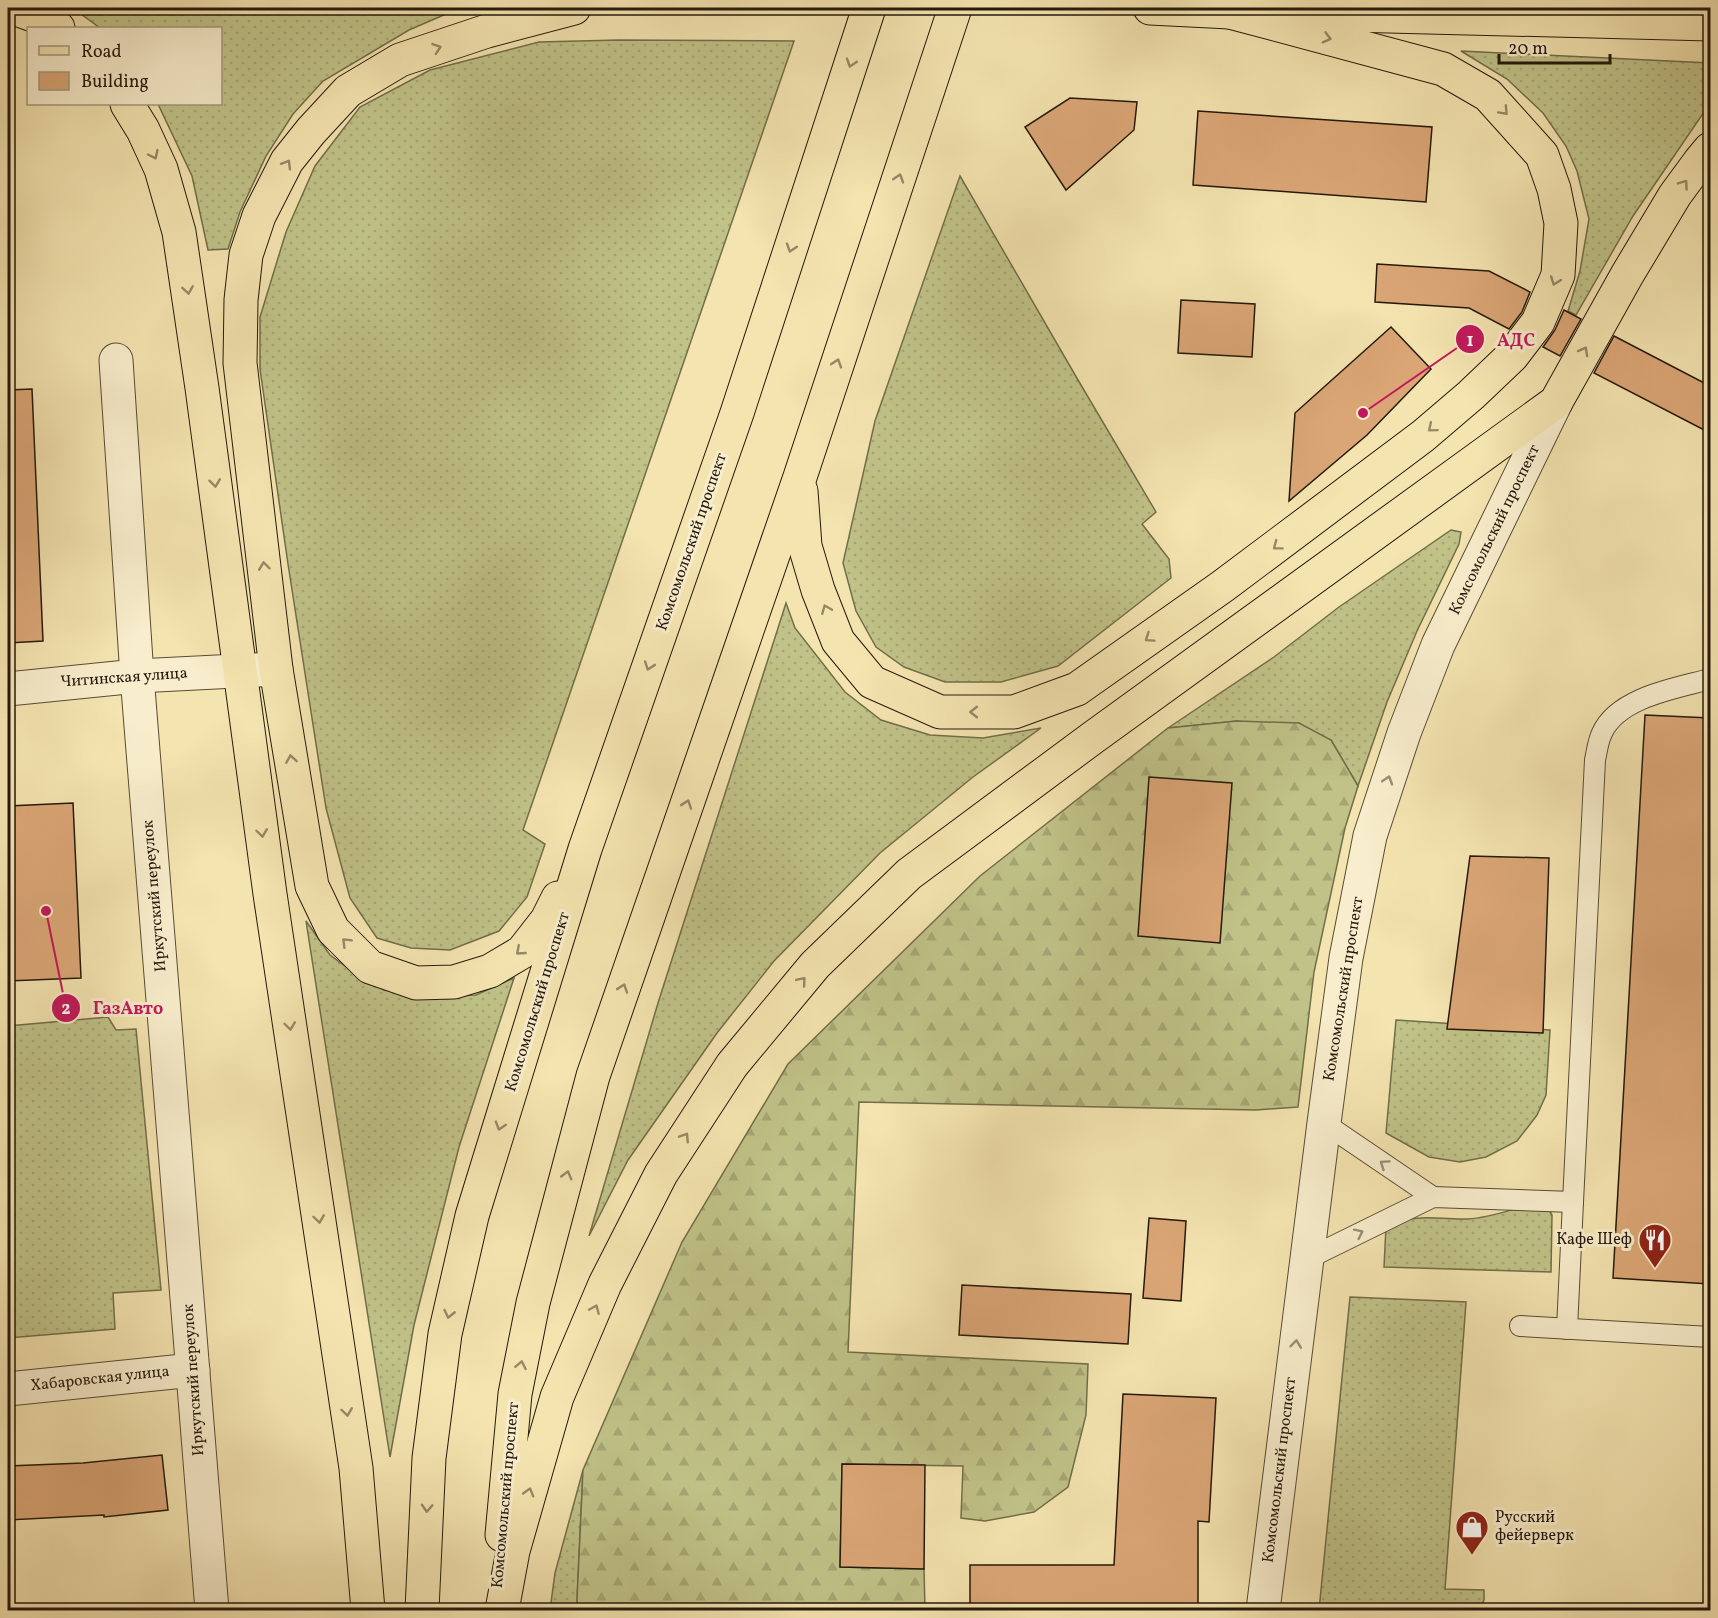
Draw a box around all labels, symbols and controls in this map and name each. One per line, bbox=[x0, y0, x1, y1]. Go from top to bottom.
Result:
legend bbox=[27, 27, 222, 105]
scale bar bbox=[1499, 27, 1610, 65]
one-way arrow bbox=[1322, 30, 1332, 43]
text: 20 m bbox=[1508, 37, 1548, 62]
text: Road bbox=[81, 40, 122, 65]
one-way arrow bbox=[431, 42, 442, 55]
one-way arrow bbox=[846, 57, 859, 68]
text: Building bbox=[81, 70, 149, 95]
one-way arrow bbox=[1496, 104, 1507, 115]
one-way arrow bbox=[147, 149, 159, 160]
one-way arrow bbox=[279, 160, 291, 170]
one-way arrow bbox=[892, 173, 904, 184]
one-way arrow bbox=[1677, 179, 1688, 190]
one-way arrow bbox=[785, 242, 798, 253]
one-way arrow bbox=[1549, 275, 1562, 286]
one-way arrow bbox=[181, 285, 193, 295]
callout: АДС bbox=[1455, 321, 1547, 357]
text: 1 bbox=[1466, 329, 1474, 354]
text: АДС bbox=[1497, 329, 1535, 354]
one-way arrow bbox=[1577, 347, 1588, 357]
one-way arrow bbox=[830, 358, 843, 369]
one-way arrow bbox=[1428, 421, 1439, 432]
street label: Комсомольский проспект bbox=[1444, 441, 1546, 619]
street label: Комсомольский проспект bbox=[651, 450, 733, 634]
one-way arrow bbox=[208, 478, 220, 488]
one-way arrow bbox=[1272, 539, 1283, 550]
one-way arrow bbox=[258, 562, 271, 571]
one-way arrow bbox=[821, 604, 833, 615]
one-way arrow bbox=[1144, 631, 1155, 642]
one-way arrow bbox=[643, 660, 656, 671]
street label: Читинская улица bbox=[60, 663, 188, 693]
one-way arrow bbox=[969, 706, 978, 718]
one-way arrow bbox=[285, 755, 298, 765]
one-way arrow bbox=[1381, 775, 1393, 786]
one-way arrow bbox=[679, 799, 692, 810]
street label: Иркутский переулок bbox=[137, 819, 173, 973]
one-way arrow bbox=[256, 829, 268, 838]
street label: Комсомольский проспект bbox=[1319, 895, 1369, 1083]
street label: Комсомольский проспект bbox=[500, 909, 576, 1095]
one-way arrow bbox=[342, 939, 353, 950]
one-way arrow bbox=[516, 944, 527, 955]
one-way arrow bbox=[794, 976, 805, 987]
one-way arrow bbox=[615, 984, 628, 994]
callout: ГазАвто bbox=[51, 990, 175, 1026]
text: 2 bbox=[61, 997, 71, 1022]
text: ГазАвто bbox=[93, 997, 163, 1022]
one-way arrow bbox=[284, 1022, 296, 1031]
one-way arrow bbox=[495, 1120, 507, 1131]
one-way arrow bbox=[678, 1132, 689, 1143]
one-way arrow bbox=[1380, 1160, 1391, 1171]
one-way arrow bbox=[559, 1170, 572, 1180]
one-way arrow bbox=[312, 1215, 324, 1224]
restaurant icon: Кафе Шеф bbox=[1637, 1222, 1673, 1269]
one-way arrow bbox=[1353, 1229, 1364, 1240]
place label: Кафе Шеф bbox=[1556, 1229, 1632, 1251]
street label: Иркутский переулок bbox=[178, 1303, 210, 1457]
one-way arrow bbox=[587, 1304, 599, 1315]
one-way arrow bbox=[444, 1309, 457, 1319]
one-way arrow bbox=[1289, 1339, 1302, 1349]
one-way arrow bbox=[514, 1360, 527, 1370]
street label: Хабаровская улица bbox=[29, 1361, 171, 1397]
street label: Комсомольский проспект bbox=[1258, 1376, 1302, 1564]
street label: Комсомольский проспект bbox=[487, 1401, 525, 1589]
one-way arrow bbox=[341, 1407, 353, 1417]
one-way arrow bbox=[522, 1487, 535, 1497]
one-way arrow bbox=[420, 1503, 433, 1512]
place label: Русский фейерверк bbox=[1495, 1507, 1574, 1547]
shop icon: Русский фейерверк bbox=[1454, 1509, 1490, 1556]

